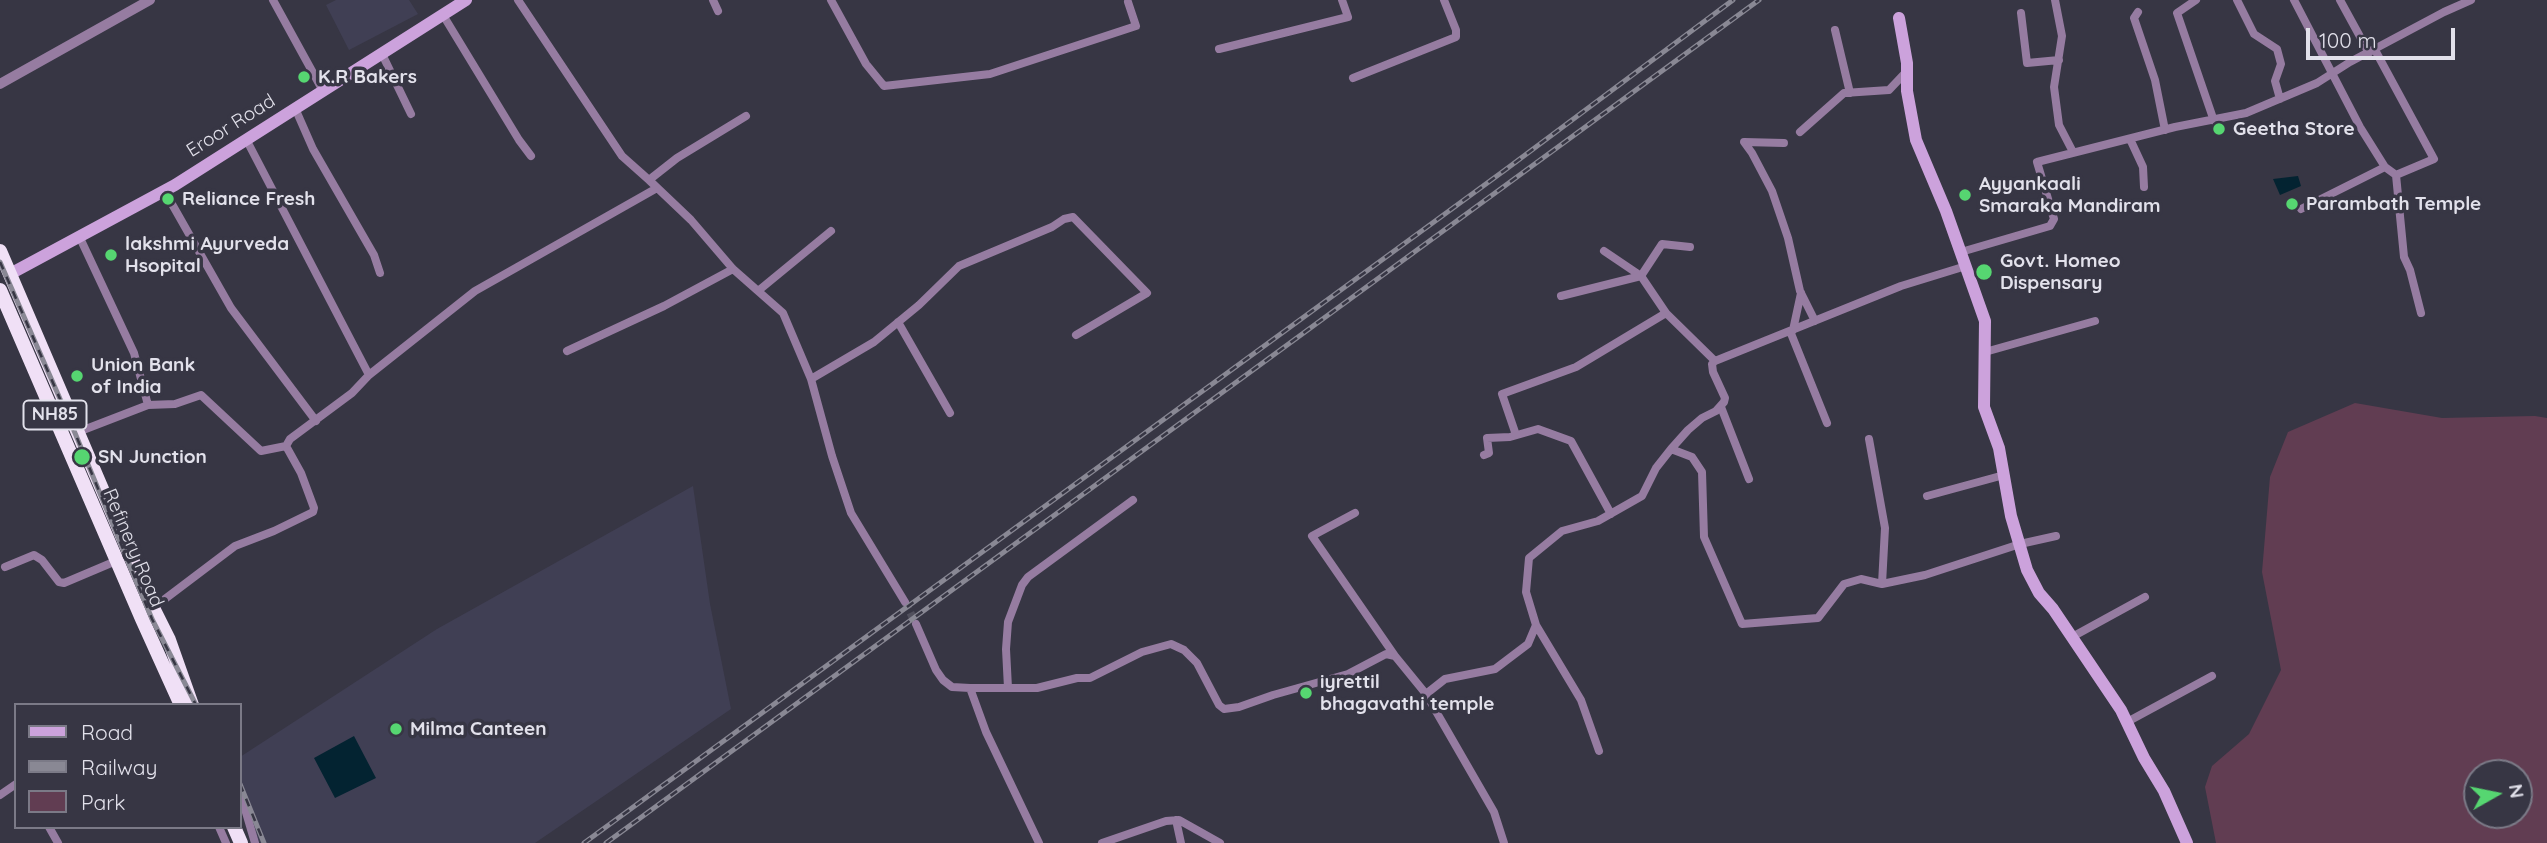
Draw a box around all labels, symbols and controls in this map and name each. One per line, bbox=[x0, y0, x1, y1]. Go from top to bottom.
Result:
scale bar bbox=[2309, 14, 2458, 58]
text: 100 m bbox=[2319, 27, 2377, 53]
place label: K.R Bakers bbox=[318, 66, 417, 88]
marker: K.R Bakers bbox=[296, 69, 312, 85]
street label: Eroor Road bbox=[182, 90, 280, 162]
place label: Geetha Store bbox=[2233, 118, 2355, 140]
marker: Geetha Store bbox=[2211, 121, 2227, 137]
place label: Ayyankaali Smaraka Mandiram bbox=[1979, 173, 2160, 217]
marker: Ayyankaali Smaraka Mandiram bbox=[1957, 187, 1973, 203]
place label: Reliance Fresh bbox=[182, 188, 315, 210]
marker: Reliance Fresh bbox=[160, 191, 176, 207]
place label: Parambath Temple bbox=[2306, 193, 2481, 215]
marker: Parambath Temple bbox=[2284, 196, 2300, 212]
place label: lakshmi Ayurveda Hsopital bbox=[125, 233, 289, 277]
marker: lakshmi Ayurveda Hsopital bbox=[103, 247, 119, 263]
place label: Govt. Homeo Dispensary bbox=[2000, 250, 2121, 294]
marker: Govt. Homeo Dispensary bbox=[1974, 262, 1994, 282]
place label: Union Bank of India bbox=[91, 354, 195, 398]
marker: Union Bank of India bbox=[69, 368, 85, 384]
road number: NH85 bbox=[23, 400, 86, 430]
place label: SN Junction bbox=[98, 446, 207, 468]
marker: SN Junction bbox=[72, 447, 92, 467]
street label: Refinery Road bbox=[98, 485, 168, 611]
place label: iyrettil bhagavathi temple bbox=[1320, 671, 1494, 715]
marker: iyrettil bhagavathi temple bbox=[1298, 685, 1314, 701]
legend bbox=[14, 703, 242, 829]
place label: Milma Canteen bbox=[410, 718, 547, 740]
text: Road bbox=[81, 719, 133, 745]
marker: Milma Canteen bbox=[388, 721, 404, 737]
text: Railway bbox=[81, 754, 157, 780]
north arrow bbox=[2463, 759, 2533, 829]
text: N bbox=[2504, 782, 2530, 800]
text: Park bbox=[81, 789, 125, 815]

